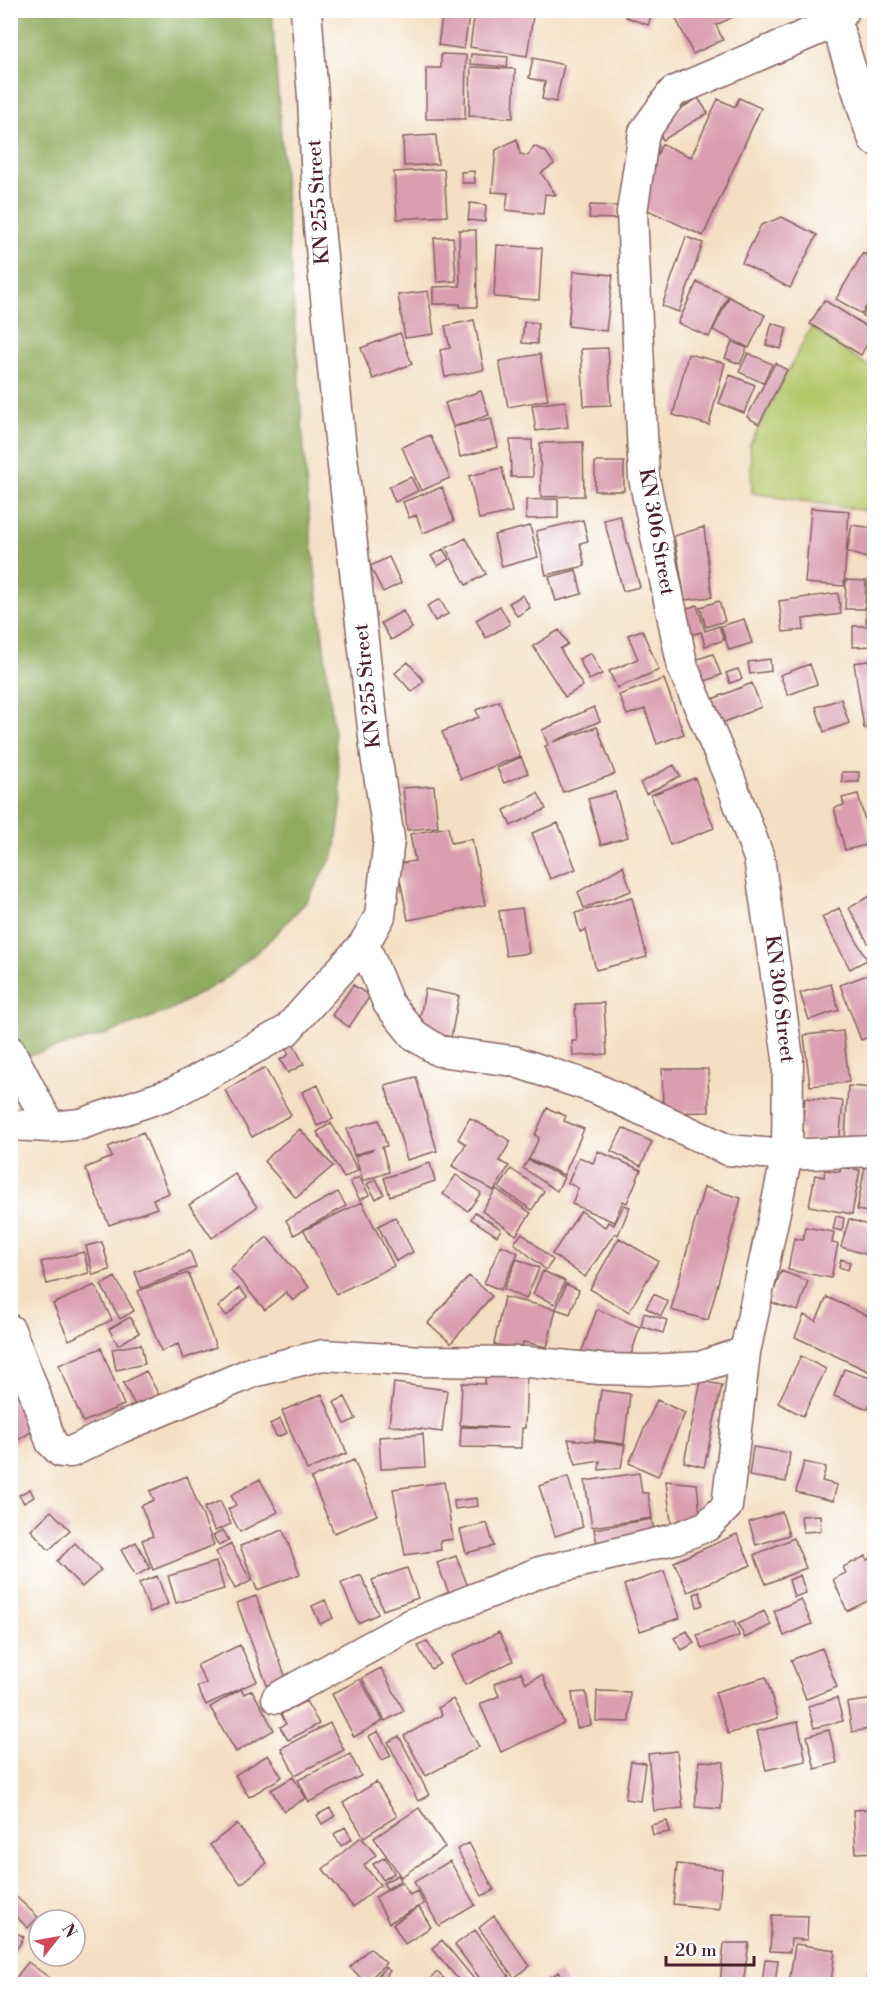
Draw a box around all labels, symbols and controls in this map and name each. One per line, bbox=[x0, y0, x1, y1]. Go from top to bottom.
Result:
street label: KN 255 Street bbox=[302, 139, 336, 265]
street label: KN 306 Street bbox=[633, 467, 679, 597]
street label: KN 255 Street bbox=[349, 622, 387, 750]
street label: KN 306 Street bbox=[759, 934, 799, 1064]
north arrow bbox=[27, 1908, 87, 1968]
text: N bbox=[57, 1920, 81, 1942]
scale bar bbox=[666, 1929, 754, 1967]
text: 20 m bbox=[675, 1939, 717, 1962]

